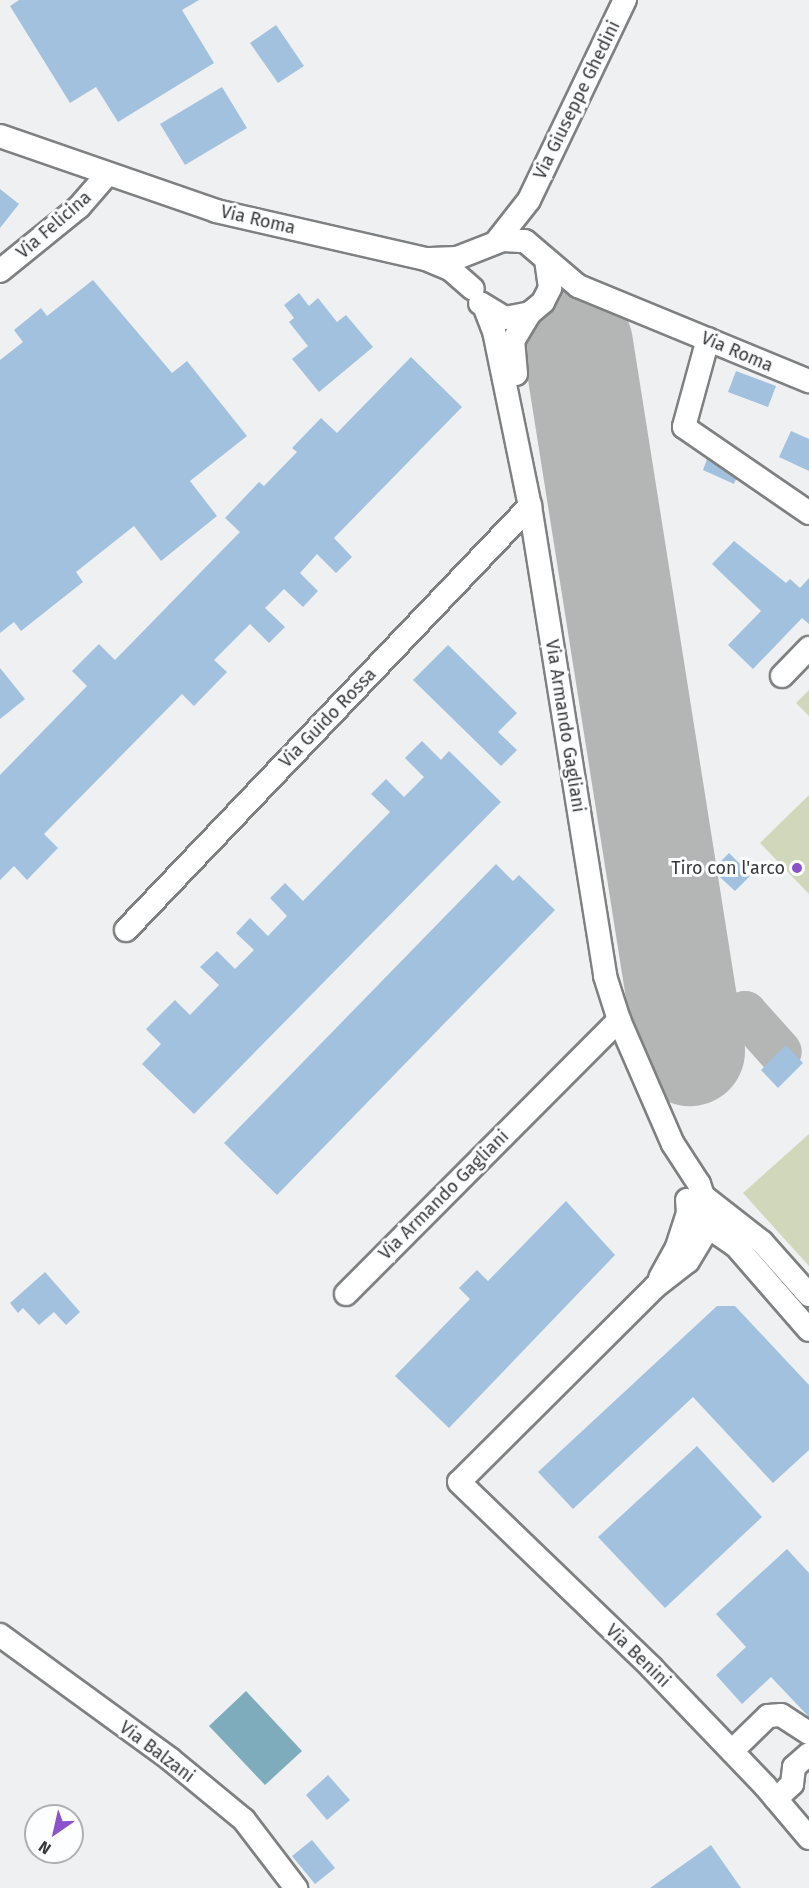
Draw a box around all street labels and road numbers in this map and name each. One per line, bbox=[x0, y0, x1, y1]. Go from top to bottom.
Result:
street label: Via Giuseppe Ghedini bbox=[529, 17, 625, 183]
street label: Via Felicina bbox=[12, 187, 96, 263]
street label: Via Roma bbox=[219, 201, 297, 239]
street label: Via Roma bbox=[698, 327, 776, 377]
street label: Via Armando Gagliani bbox=[541, 638, 589, 814]
street label: Via Guido Rossa bbox=[275, 664, 381, 772]
street label: Via Armando Gagliani bbox=[375, 1126, 513, 1264]
street label: Via Benini bbox=[601, 1620, 675, 1692]
street label: Via Balzani bbox=[115, 1717, 199, 1787]

